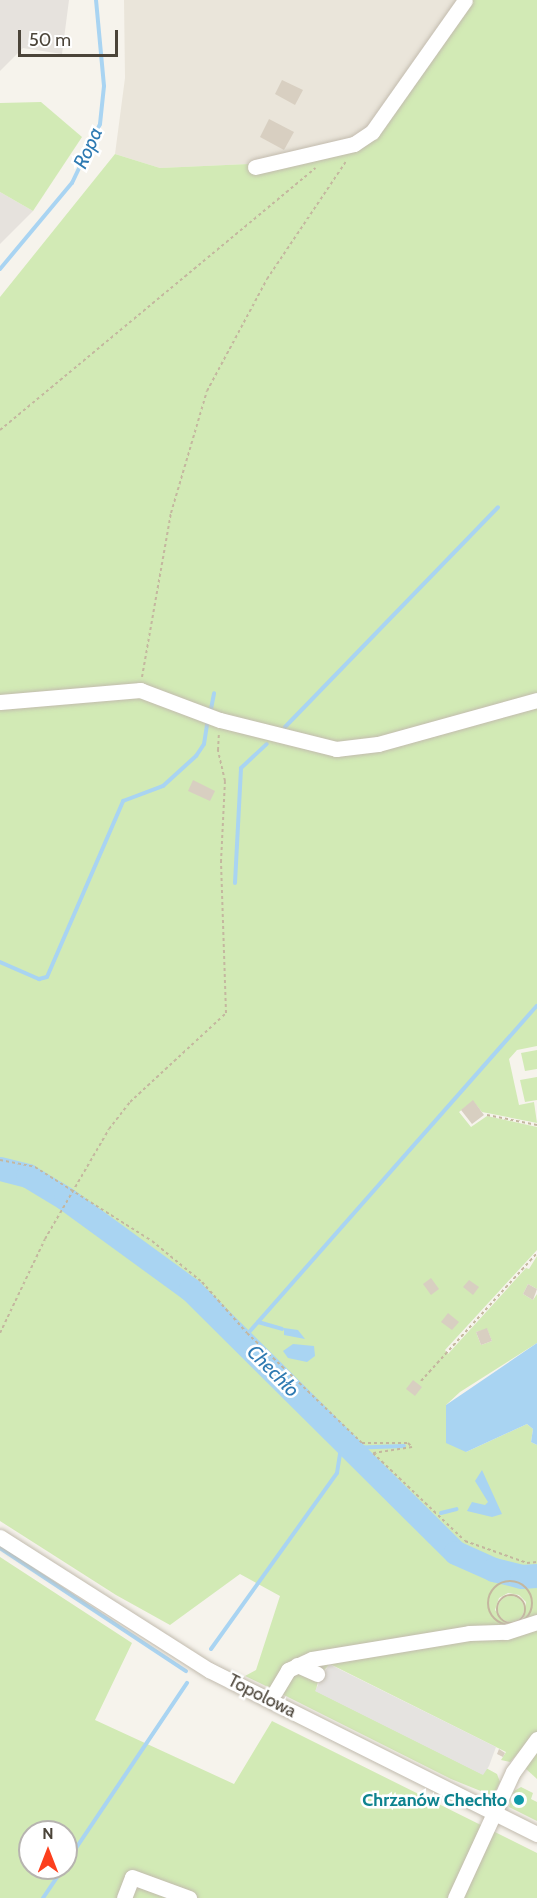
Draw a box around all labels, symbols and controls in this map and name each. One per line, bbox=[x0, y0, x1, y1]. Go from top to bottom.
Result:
scale bar bbox=[21, 18, 122, 56]
text: 50 m bbox=[29, 29, 71, 51]
water label: Ropa bbox=[68, 124, 108, 172]
water label: Chechło bbox=[242, 1340, 304, 1402]
street label: Topolowa bbox=[224, 1670, 300, 1722]
place label: Chrzanów Chechło bbox=[362, 1789, 507, 1811]
marker: Chrzanów Chechło bbox=[512, 1793, 526, 1807]
north arrow bbox=[18, 1820, 78, 1880]
text: N bbox=[42, 1824, 54, 1843]

